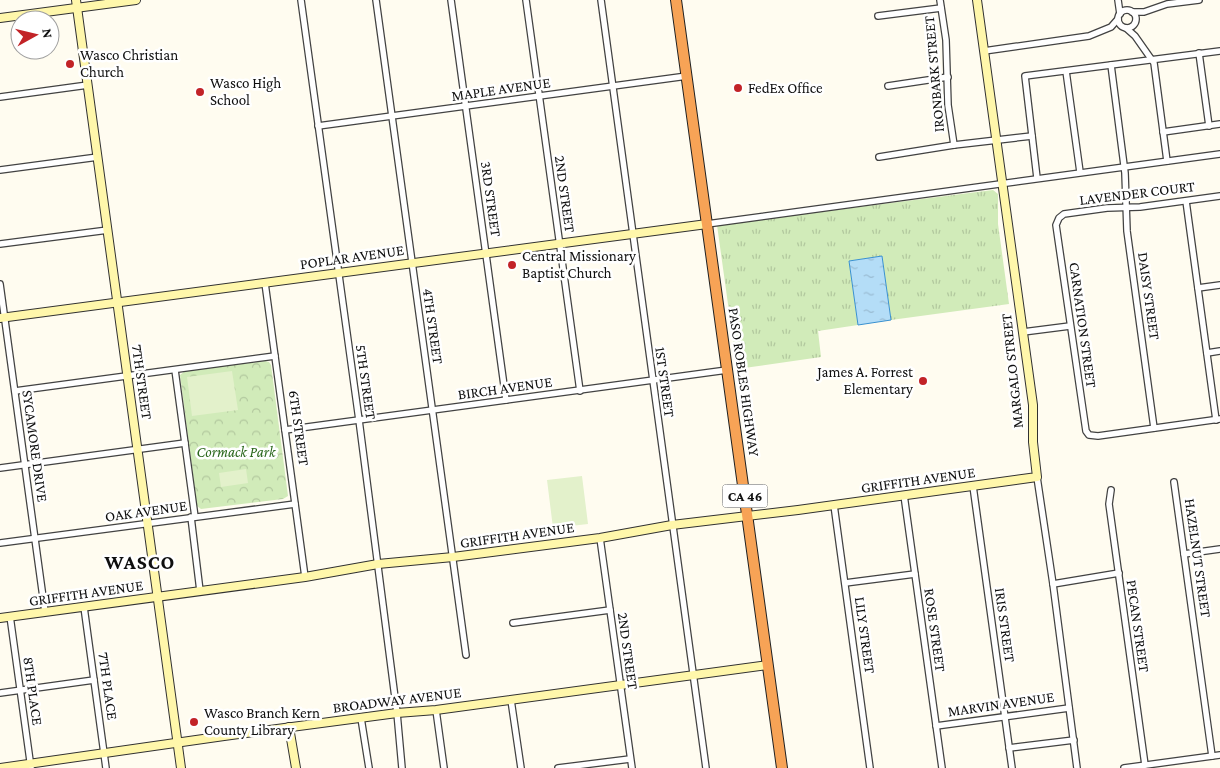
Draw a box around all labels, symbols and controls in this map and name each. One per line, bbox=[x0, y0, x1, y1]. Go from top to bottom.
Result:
north arrow bbox=[10, 10, 60, 60]
street label: IRONBARK STREET bbox=[921, 15, 947, 133]
text: N bbox=[39, 27, 57, 39]
place label: Wasco Christian Church bbox=[80, 47, 178, 80]
marker: Wasco Christian Church bbox=[64, 58, 76, 70]
street label: MAPLE AVENUE bbox=[451, 74, 551, 104]
place label: Wasco High School bbox=[210, 75, 281, 108]
place label: FedEx Office bbox=[748, 80, 823, 96]
marker: FedEx Office bbox=[732, 82, 744, 94]
marker: Wasco High School bbox=[194, 86, 206, 98]
street label: 2ND STREET bbox=[552, 154, 578, 234]
street label: 3RD STREET bbox=[478, 160, 504, 238]
street label: LAVENDER COURT bbox=[1078, 178, 1196, 208]
street label: POPLAR AVENUE bbox=[299, 242, 405, 272]
place label: Central Missionary Baptist Church bbox=[522, 248, 636, 282]
street label: DAISY STREET bbox=[1135, 251, 1163, 341]
marker: Central Missionary Baptist Church bbox=[506, 259, 518, 271]
street label: CARNATION STREET bbox=[1066, 261, 1100, 389]
street label: 4TH STREET bbox=[420, 287, 446, 365]
street label: PASO ROBLES HIGHWAY bbox=[726, 307, 762, 457]
street label: MARGALO STREET bbox=[998, 313, 1026, 429]
street label: 7TH STREET bbox=[129, 343, 155, 421]
street label: 5TH STREET bbox=[353, 343, 379, 421]
street label: 1ST STREET bbox=[652, 346, 678, 418]
place label: James A. Forrest Elementary bbox=[815, 364, 914, 398]
street label: BIRCH AVENUE bbox=[457, 373, 553, 403]
marker: James A. Forrest Elementary bbox=[917, 375, 929, 387]
street label: SYCAMORE DRIVE bbox=[19, 389, 51, 503]
street label: 6TH STREET bbox=[286, 389, 312, 467]
park label: Cormack Park bbox=[197, 444, 277, 460]
street label: GRIFFITH AVENUE bbox=[860, 464, 976, 496]
road number: CA 46 bbox=[722, 484, 768, 508]
street label: OAK AVENUE bbox=[104, 497, 188, 525]
street label: HAZELNUT STREET bbox=[1182, 497, 1214, 619]
street label: GRIFFITH AVENUE bbox=[459, 519, 575, 551]
district label: WASCO bbox=[104, 551, 175, 573]
street label: GRIFFITH AVENUE bbox=[28, 577, 144, 609]
street label: PECAN STREET bbox=[1124, 579, 1152, 673]
street label: ROSE STREET bbox=[921, 587, 949, 673]
street label: IRIS STREET bbox=[992, 587, 1018, 663]
street label: LILY STREET bbox=[852, 596, 878, 674]
street label: 2ND STREET bbox=[615, 611, 641, 691]
street label: 7TH PLACE bbox=[95, 651, 121, 721]
street label: 8TH PLACE bbox=[20, 656, 46, 726]
street label: BROADWAY AVENUE bbox=[332, 684, 462, 716]
street label: MARVIN AVENUE bbox=[947, 689, 1055, 719]
place label: Wasco Branch Kern County Library bbox=[204, 705, 320, 739]
marker: Wasco Branch Kern County Library bbox=[188, 716, 200, 728]

